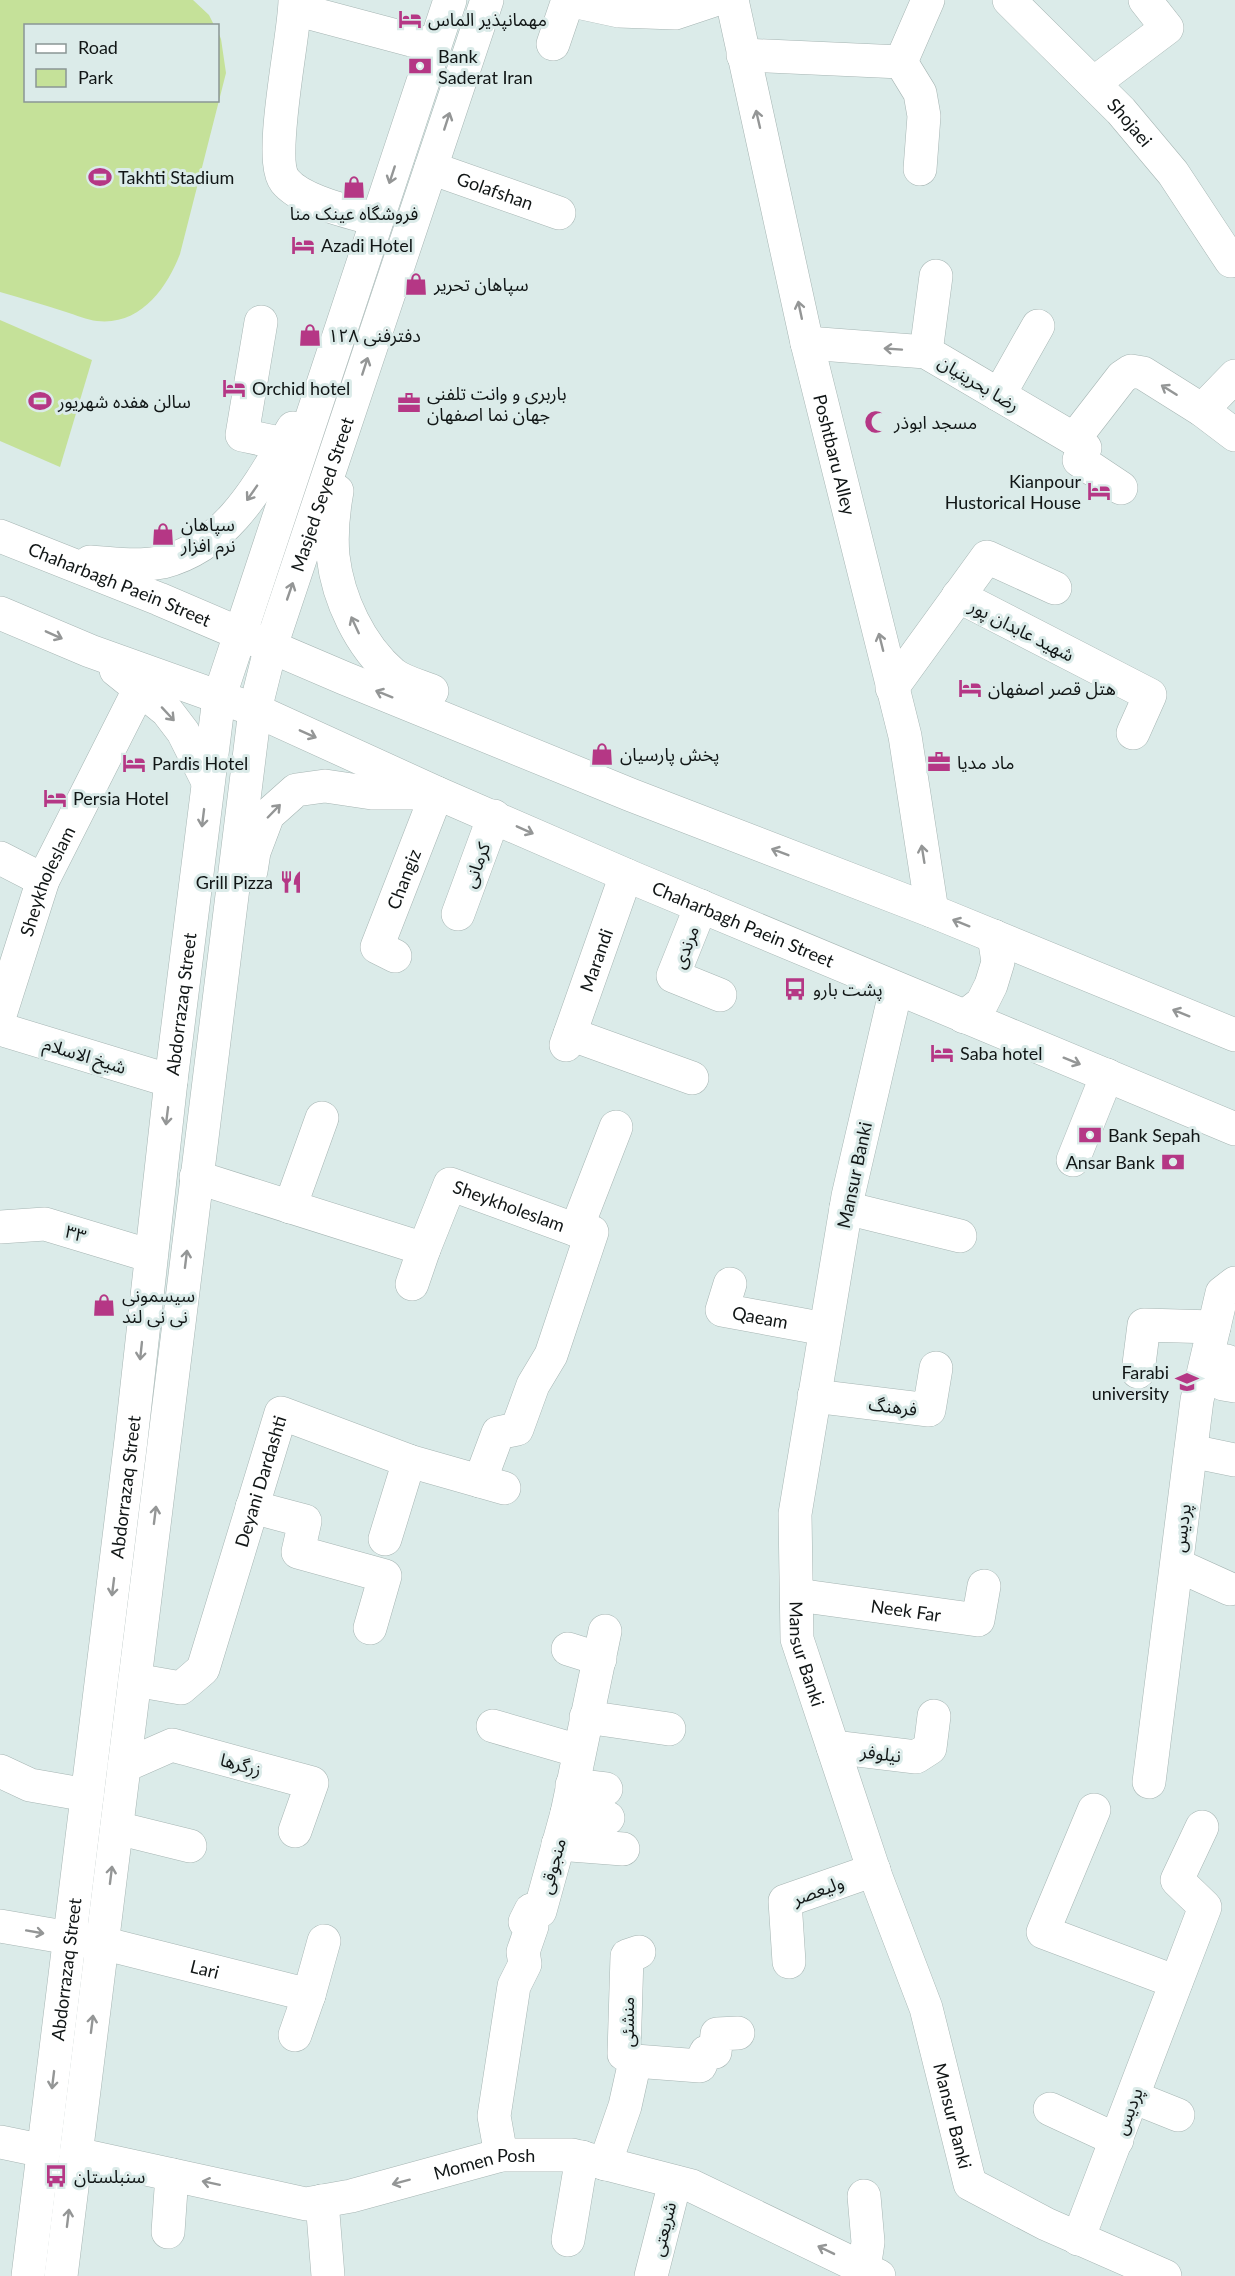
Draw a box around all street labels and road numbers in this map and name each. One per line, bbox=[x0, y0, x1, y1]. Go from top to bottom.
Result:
street label: Shojaei bbox=[1103, 93, 1157, 151]
street label: Golafshan bbox=[454, 167, 536, 214]
street label: رضا بحرینیان bbox=[934, 350, 1024, 417]
street label: Poshtbaru Alley bbox=[809, 392, 861, 518]
street label: Masjed Seyed Street bbox=[286, 414, 358, 574]
street label: Chaharbagh Paein Street bbox=[25, 537, 215, 631]
street label: شهید عابدان پور bbox=[965, 594, 1078, 667]
street label: Sheykholeslam bbox=[15, 822, 79, 939]
street label: کرمانی bbox=[458, 839, 495, 891]
street label: Changiz bbox=[382, 846, 425, 912]
street label: Chaharbagh Paein Street bbox=[649, 876, 838, 972]
street label: مرندی bbox=[667, 922, 704, 972]
street label: Marandi bbox=[575, 926, 617, 995]
street label: Abdorrazaq Street bbox=[161, 931, 201, 1077]
street label: شیخ الاسلام bbox=[40, 1032, 129, 1082]
street label: Mansur Banki bbox=[832, 1120, 876, 1230]
street label: Sheykholeslam bbox=[450, 1175, 568, 1236]
street label: ۳۳ bbox=[63, 1219, 89, 1247]
street label: Qaeam bbox=[730, 1301, 790, 1333]
street label: فرهنگ bbox=[867, 1392, 918, 1421]
street label: Deyani Dardashti bbox=[230, 1413, 291, 1550]
street label: Abdorrazaq Street bbox=[106, 1414, 145, 1560]
street label: پردیس bbox=[1167, 1502, 1196, 1554]
street label: Neek Far bbox=[869, 1594, 943, 1626]
street label: Mansur Banki bbox=[785, 1601, 830, 1709]
street label: نیلوفر bbox=[858, 1739, 903, 1767]
street label: زرگرها bbox=[218, 1748, 264, 1781]
street label: منجوقی bbox=[534, 1836, 571, 1897]
street label: ولیعصر bbox=[788, 1871, 847, 1911]
street label: Abdorrazaq Street bbox=[46, 1896, 86, 2042]
street label: Lari bbox=[188, 1955, 222, 1983]
street label: منشئی bbox=[616, 1997, 639, 2047]
street label: Mansur Banki bbox=[929, 2061, 977, 2171]
street label: پردیس bbox=[1109, 2084, 1148, 2138]
street label: Momen Posh bbox=[431, 2144, 535, 2184]
street label: شریعتی bbox=[646, 2199, 681, 2259]

